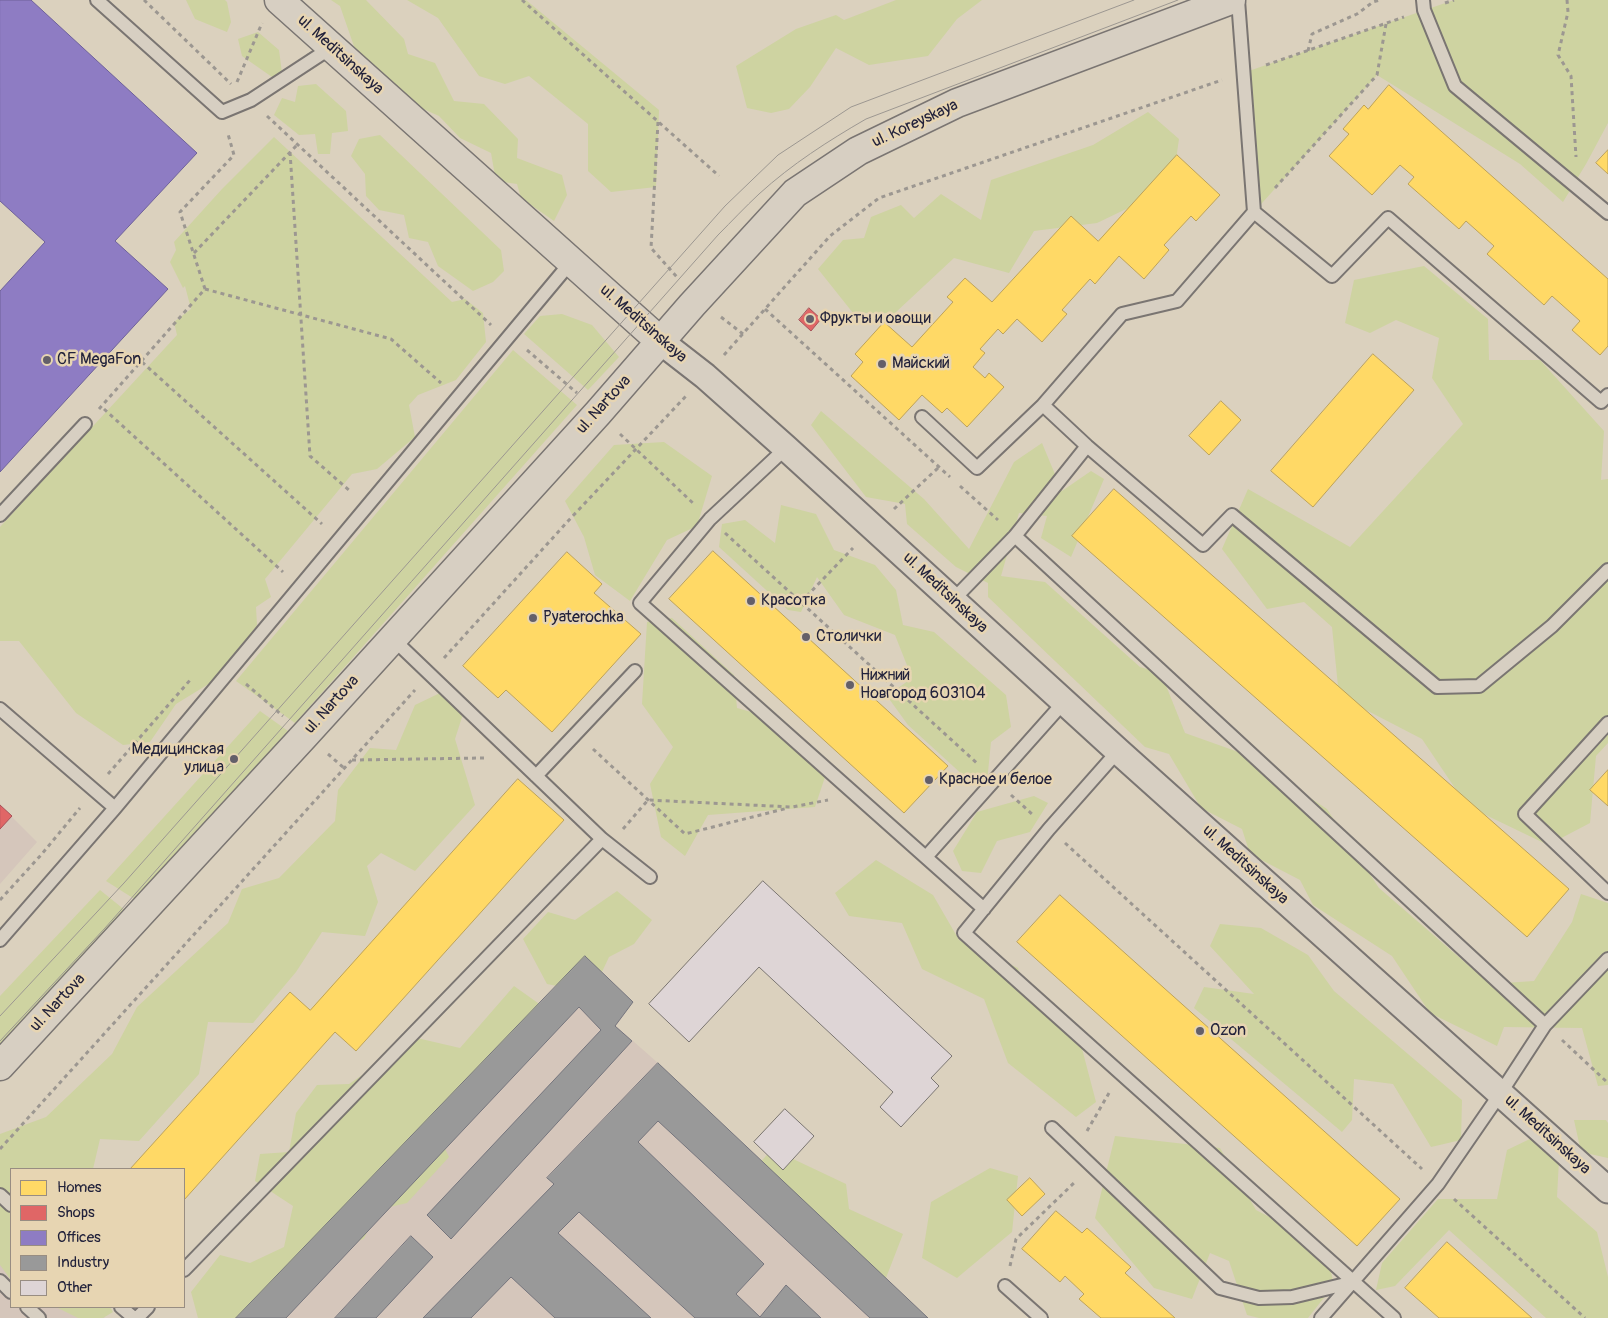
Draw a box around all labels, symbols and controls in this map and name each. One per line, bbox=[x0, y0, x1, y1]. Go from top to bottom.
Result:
street label: ul. Meditsinskaya bbox=[293, 11, 387, 99]
street label: ul. Koreyskaya bbox=[869, 96, 961, 152]
street label: ul. Meditsinskaya bbox=[595, 281, 691, 367]
place label: Фрукты и овощи bbox=[820, 309, 931, 329]
marker: Фрукты и овощи bbox=[804, 313, 816, 325]
place label: CF MegaFon bbox=[57, 350, 141, 370]
marker: CF MegaFon bbox=[41, 354, 53, 366]
place label: Майский bbox=[892, 354, 950, 374]
marker: Майский bbox=[876, 358, 888, 370]
street label: ul. Nartova bbox=[573, 372, 635, 438]
street label: ul. Meditsinskaya bbox=[898, 549, 992, 637]
place label: Красотка bbox=[761, 591, 826, 611]
marker: Красотка bbox=[745, 595, 757, 607]
place label: Pyaterochka bbox=[543, 608, 624, 628]
marker: Pyaterochka bbox=[527, 612, 539, 624]
place label: Столички bbox=[816, 627, 881, 647]
marker: Столички bbox=[800, 631, 812, 643]
place label: Нижний Новгород 603104 bbox=[860, 666, 985, 704]
street label: ul. Nartova bbox=[301, 672, 363, 738]
marker: Нижний Новгород 603104 bbox=[844, 679, 856, 691]
place label: Медицинская улица bbox=[131, 740, 224, 778]
marker: Медицинская улица bbox=[228, 753, 240, 765]
place label: Красное и белое bbox=[939, 770, 1052, 790]
marker: Красное и белое bbox=[923, 774, 935, 786]
street label: ul. Meditsinskaya bbox=[1198, 821, 1292, 909]
street label: ul. Nartova bbox=[26, 970, 90, 1036]
place label: Ozon bbox=[1210, 1021, 1246, 1041]
marker: Ozon bbox=[1194, 1025, 1206, 1037]
street label: ul. Meditsinskaya bbox=[1500, 1091, 1594, 1179]
legend bbox=[10, 1168, 185, 1308]
text: Homes bbox=[57, 1178, 102, 1197]
text: Shops bbox=[57, 1203, 95, 1222]
text: Offices bbox=[57, 1228, 101, 1247]
text: Industry bbox=[57, 1253, 109, 1272]
text: Other bbox=[57, 1278, 92, 1297]

